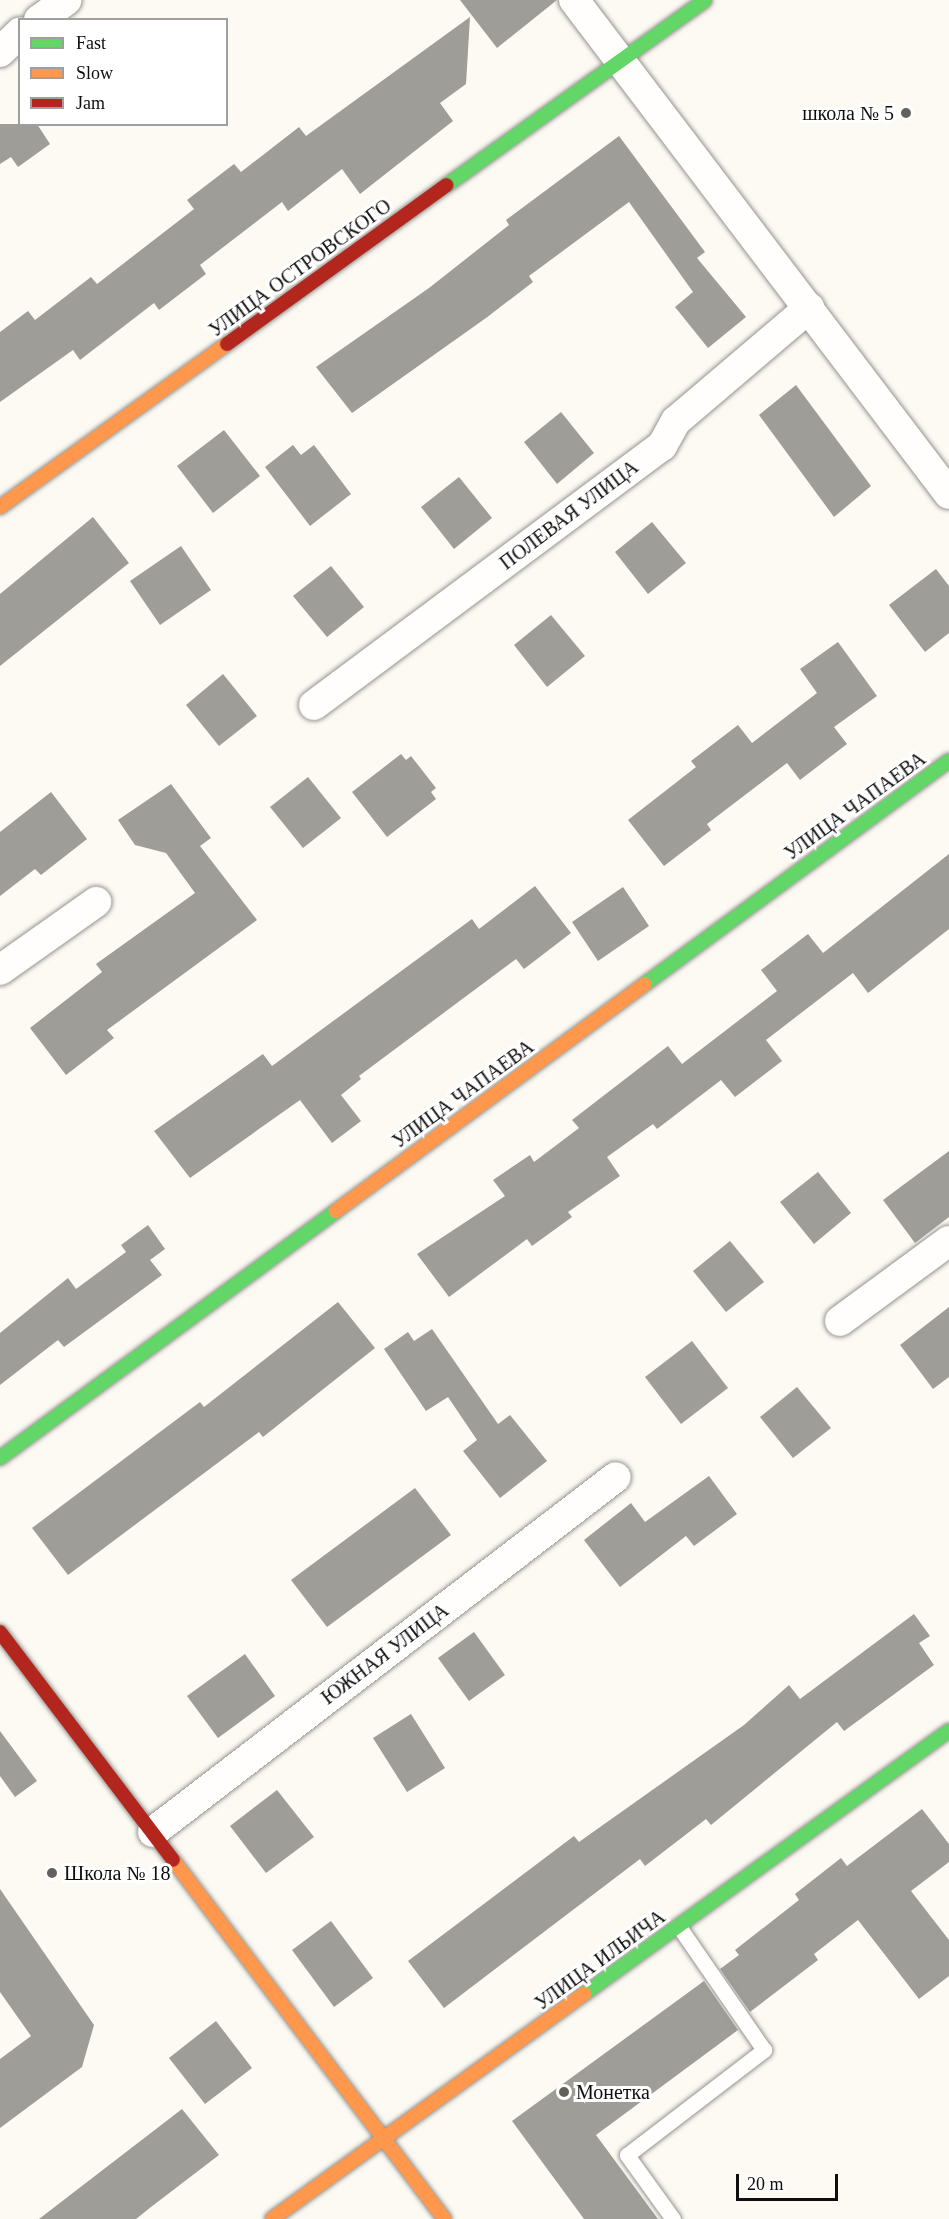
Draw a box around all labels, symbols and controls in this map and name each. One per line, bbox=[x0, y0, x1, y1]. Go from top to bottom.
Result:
legend bbox=[18, 18, 228, 126]
text: Fast bbox=[76, 33, 106, 53]
text: Slow bbox=[76, 63, 113, 83]
text: Jam bbox=[76, 93, 105, 113]
place label: школа № 5 bbox=[802, 101, 894, 125]
marker: школа № 5 bbox=[899, 106, 913, 120]
street label: УЛИЦА ОСТРОВСКОГО bbox=[204, 194, 396, 342]
street label: ПОЛЕВАЯ УЛИЦА bbox=[495, 455, 643, 575]
street label: УЛИЦА ЧАПАЕВА bbox=[780, 747, 930, 865]
street label: УЛИЦА ЧАПАЕВА bbox=[388, 1035, 538, 1153]
street label: ЮЖНАЯ УЛИЦА bbox=[317, 1598, 453, 1710]
place label: Школа № 18 bbox=[64, 1861, 171, 1885]
marker: Школа № 18 bbox=[45, 1866, 59, 1880]
street label: УЛИЦА ИЛЬИЧА bbox=[530, 1905, 670, 2015]
place label: Монетка bbox=[576, 2080, 650, 2104]
marker: Монетка bbox=[557, 2085, 571, 2099]
scale bar bbox=[739, 2162, 841, 2200]
text: 20 m bbox=[747, 2174, 784, 2194]

